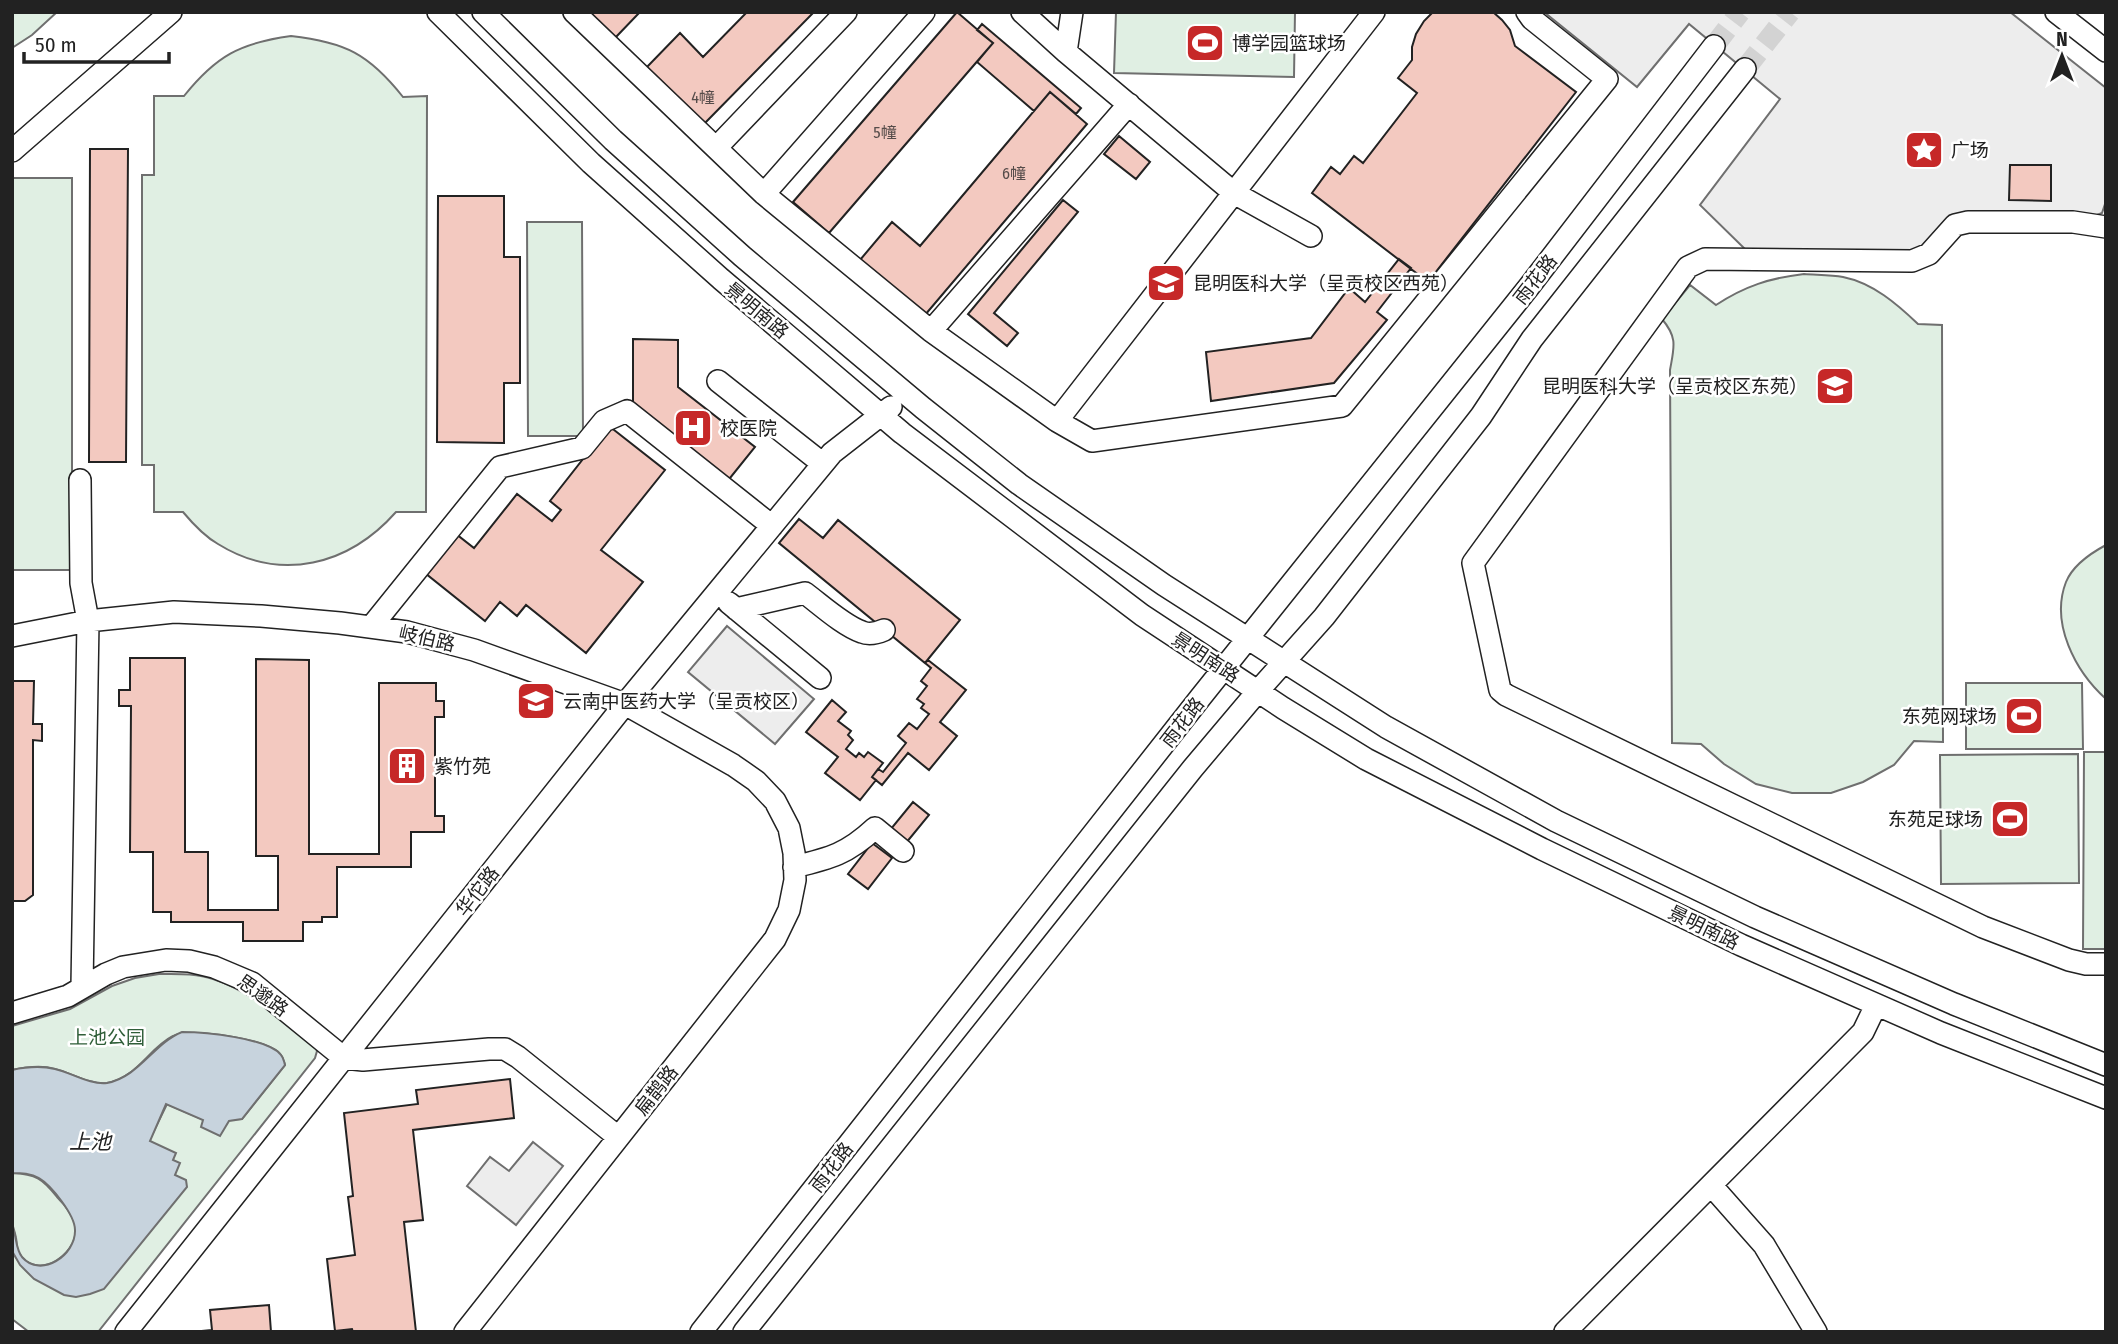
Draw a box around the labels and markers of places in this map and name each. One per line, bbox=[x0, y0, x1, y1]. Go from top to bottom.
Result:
sports icon: 博学园篮球场 bbox=[1184, 22, 1226, 64]
place label: 博学园篮球场 bbox=[1232, 32, 1346, 55]
place icon: 广场 bbox=[1903, 129, 1945, 171]
place label: 广场 bbox=[1951, 139, 1989, 162]
school or university icon: 昆明医科大学（呈贡校区西苑） bbox=[1145, 262, 1187, 304]
place label: 昆明医科大学（呈贡校区西苑） bbox=[1193, 272, 1459, 295]
school or university icon: 昆明医科大学（呈贡校区东苑） bbox=[1814, 365, 1856, 407]
place label: 昆明医科大学（呈贡校区东苑） bbox=[1542, 375, 1808, 398]
hospital icon: 校医院 bbox=[672, 407, 714, 449]
place label: 校医院 bbox=[720, 417, 777, 440]
school or university icon: 云南中医药大学（呈贡校区） bbox=[515, 680, 557, 722]
place label: 云南中医药大学（呈贡校区） bbox=[563, 690, 810, 713]
sports icon: 东苑网球场 bbox=[2003, 695, 2045, 737]
place label: 东苑网球场 bbox=[1902, 705, 1997, 728]
building icon: 紫竹苑 bbox=[386, 745, 428, 787]
place label: 紫竹苑 bbox=[434, 755, 491, 778]
sports icon: 东苑足球场 bbox=[1989, 798, 2031, 840]
place label: 东苑足球场 bbox=[1888, 808, 1983, 831]

